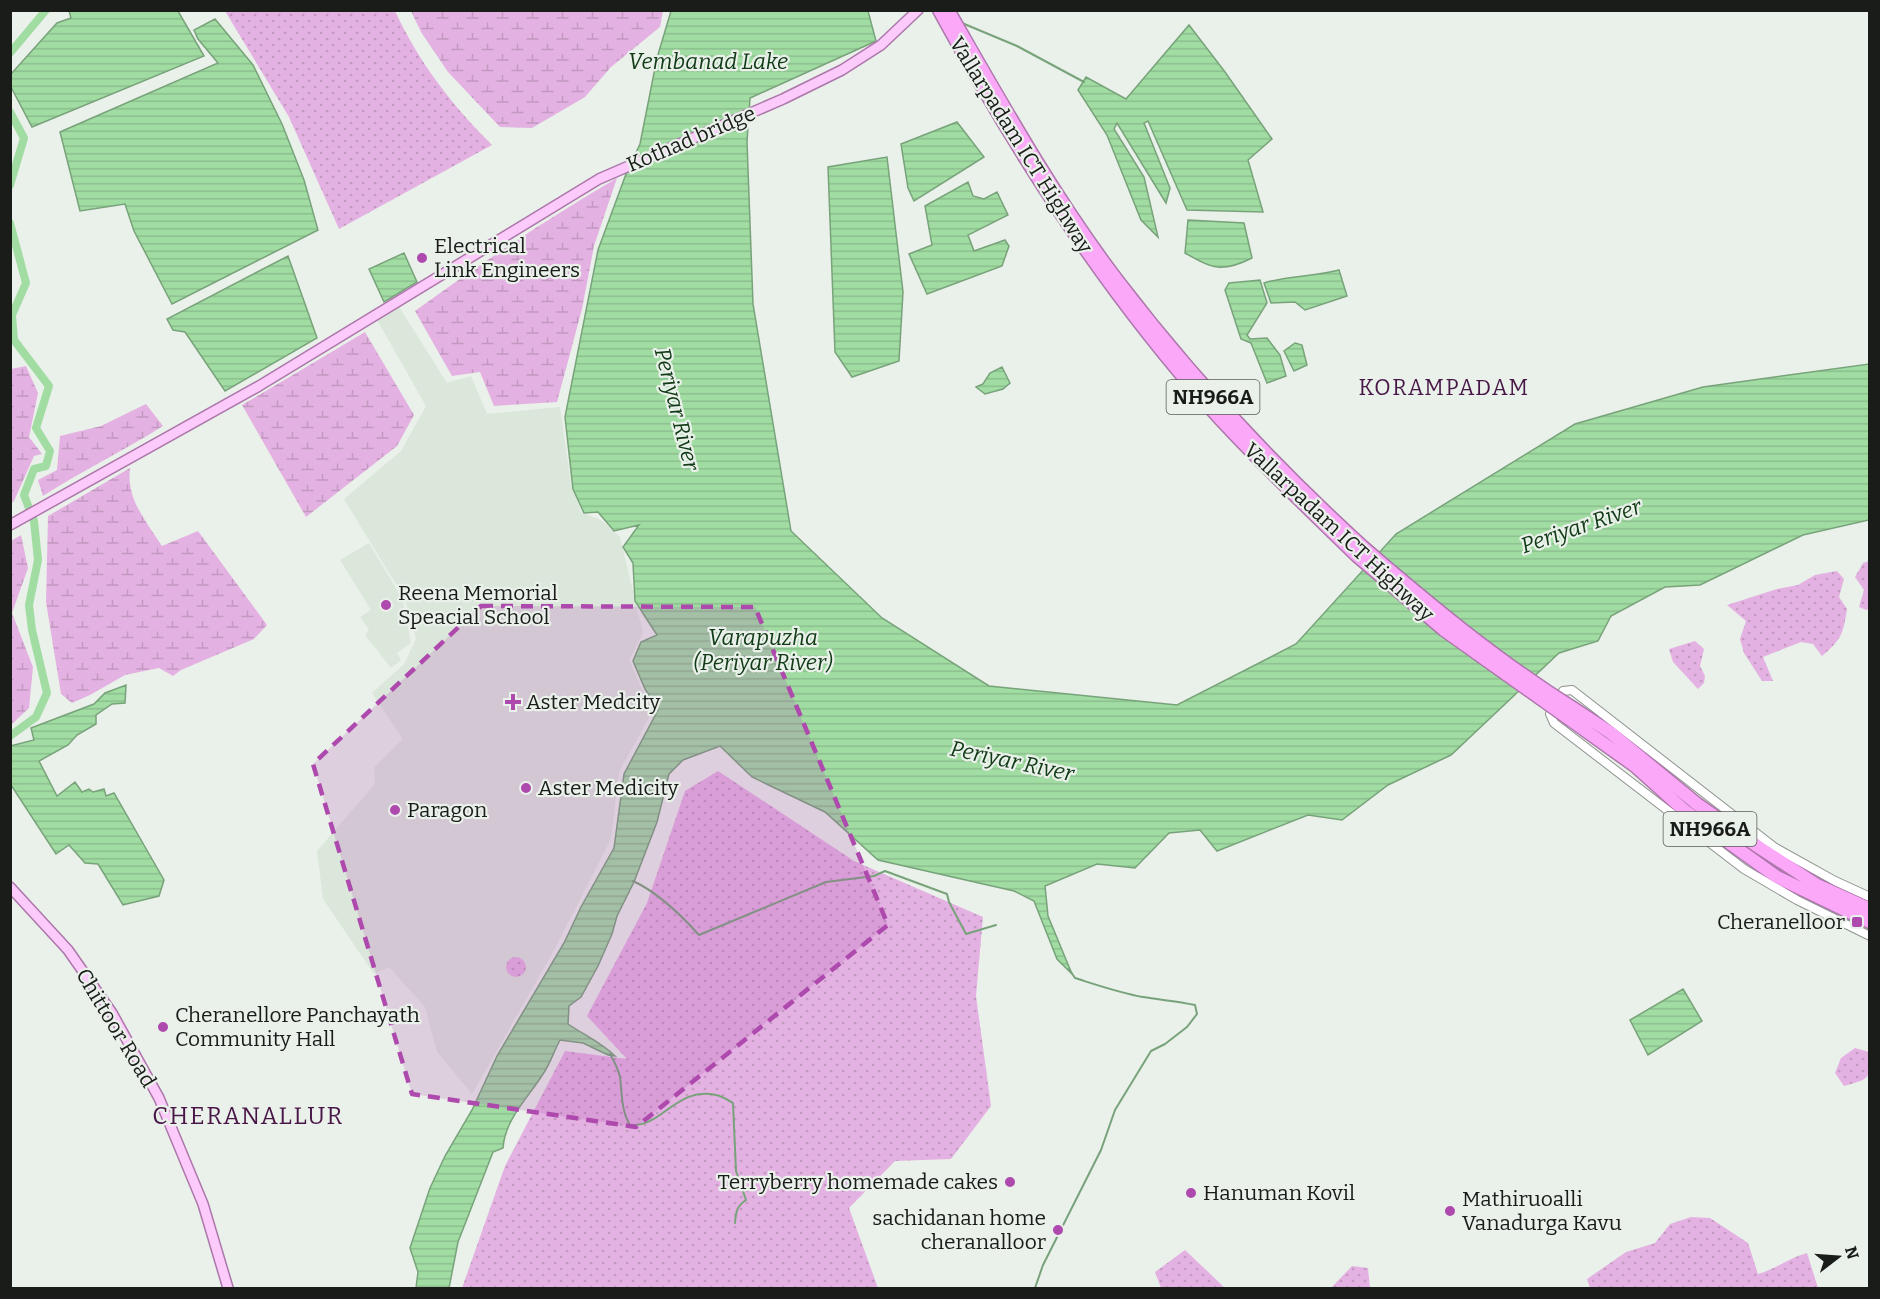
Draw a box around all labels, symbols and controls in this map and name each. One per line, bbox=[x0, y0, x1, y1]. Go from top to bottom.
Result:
street label: Vallarpadam ICT Highway bbox=[944, 32, 1099, 259]
water label: Vembanad Lake bbox=[628, 48, 788, 75]
street label: Kothad bridge bbox=[623, 100, 759, 178]
place label: Electrical Link Engineers bbox=[434, 233, 580, 283]
marker: Electrical Link Engineers bbox=[415, 251, 429, 265]
water label: Periyar River bbox=[649, 345, 706, 474]
district label: KORAMPADAM bbox=[1358, 374, 1530, 401]
road number: NH966A bbox=[1166, 380, 1260, 414]
street label: Vallarpadam ICT Highway bbox=[1238, 437, 1440, 628]
water label: Periyar River bbox=[1517, 492, 1646, 559]
place label: Reena Memorial Speacial School bbox=[398, 580, 558, 630]
marker: Reena Memorial Speacial School bbox=[379, 598, 393, 612]
water label: Varapuzha (Periyar River) bbox=[694, 624, 833, 676]
place label: Aster Medcity bbox=[526, 689, 661, 715]
marker: Aster Medcity bbox=[504, 693, 522, 711]
water label: Periyar River bbox=[948, 735, 1077, 787]
place label: Aster Medicity bbox=[538, 775, 680, 801]
marker: Aster Medicity bbox=[519, 781, 533, 795]
place label: Paragon bbox=[407, 797, 487, 823]
marker: Paragon bbox=[388, 803, 402, 817]
road number: NH966A bbox=[1664, 812, 1756, 846]
place label: Cheranelloor bbox=[1717, 909, 1845, 935]
marker: Cheranelloor bbox=[1850, 915, 1864, 929]
street label: Chittoor Road bbox=[70, 964, 162, 1092]
place label: Cheranellore Panchayath Community Hall bbox=[175, 1002, 420, 1052]
marker: Cheranellore Panchayath Community Hall bbox=[156, 1020, 170, 1034]
district label: CHERANALLUR bbox=[152, 1102, 344, 1130]
place label: Terryberry homemade cakes bbox=[717, 1169, 998, 1195]
marker: Terryberry homemade cakes bbox=[1003, 1175, 1017, 1189]
place label: Hanuman Kovil bbox=[1203, 1180, 1355, 1206]
marker: Hanuman Kovil bbox=[1184, 1186, 1198, 1200]
place label: Mathiruoalli Vanadurga Kavu bbox=[1462, 1186, 1622, 1236]
marker: Mathiruoalli Vanadurga Kavu bbox=[1443, 1204, 1457, 1218]
place label: sachidanan home cheranalloor bbox=[872, 1205, 1046, 1255]
marker: sachidanan home cheranalloor bbox=[1051, 1223, 1065, 1237]
north arrow bbox=[1808, 1227, 1868, 1287]
text: N bbox=[1841, 1244, 1863, 1261]

